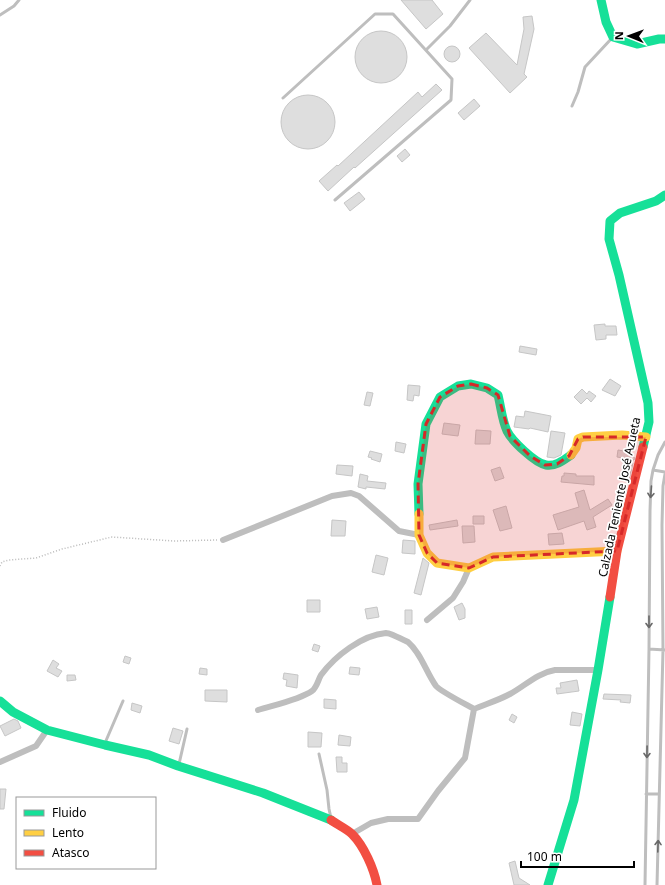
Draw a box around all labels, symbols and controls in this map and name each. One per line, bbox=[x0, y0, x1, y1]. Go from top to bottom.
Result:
north arrow bbox=[609, 16, 649, 56]
text: N bbox=[611, 31, 626, 40]
street label: Calzada Teniente José Azueta bbox=[594, 415, 644, 579]
one-way arrow bbox=[647, 485, 654, 498]
one-way arrow bbox=[645, 615, 653, 628]
one-way arrow bbox=[643, 745, 651, 758]
legend bbox=[16, 797, 156, 869]
text: Fluido bbox=[52, 804, 86, 821]
text: Lento bbox=[52, 824, 84, 841]
one-way arrow bbox=[654, 840, 661, 853]
scale bar bbox=[521, 843, 634, 869]
text: Atasco bbox=[52, 844, 90, 861]
text: 100 m bbox=[527, 848, 562, 865]

